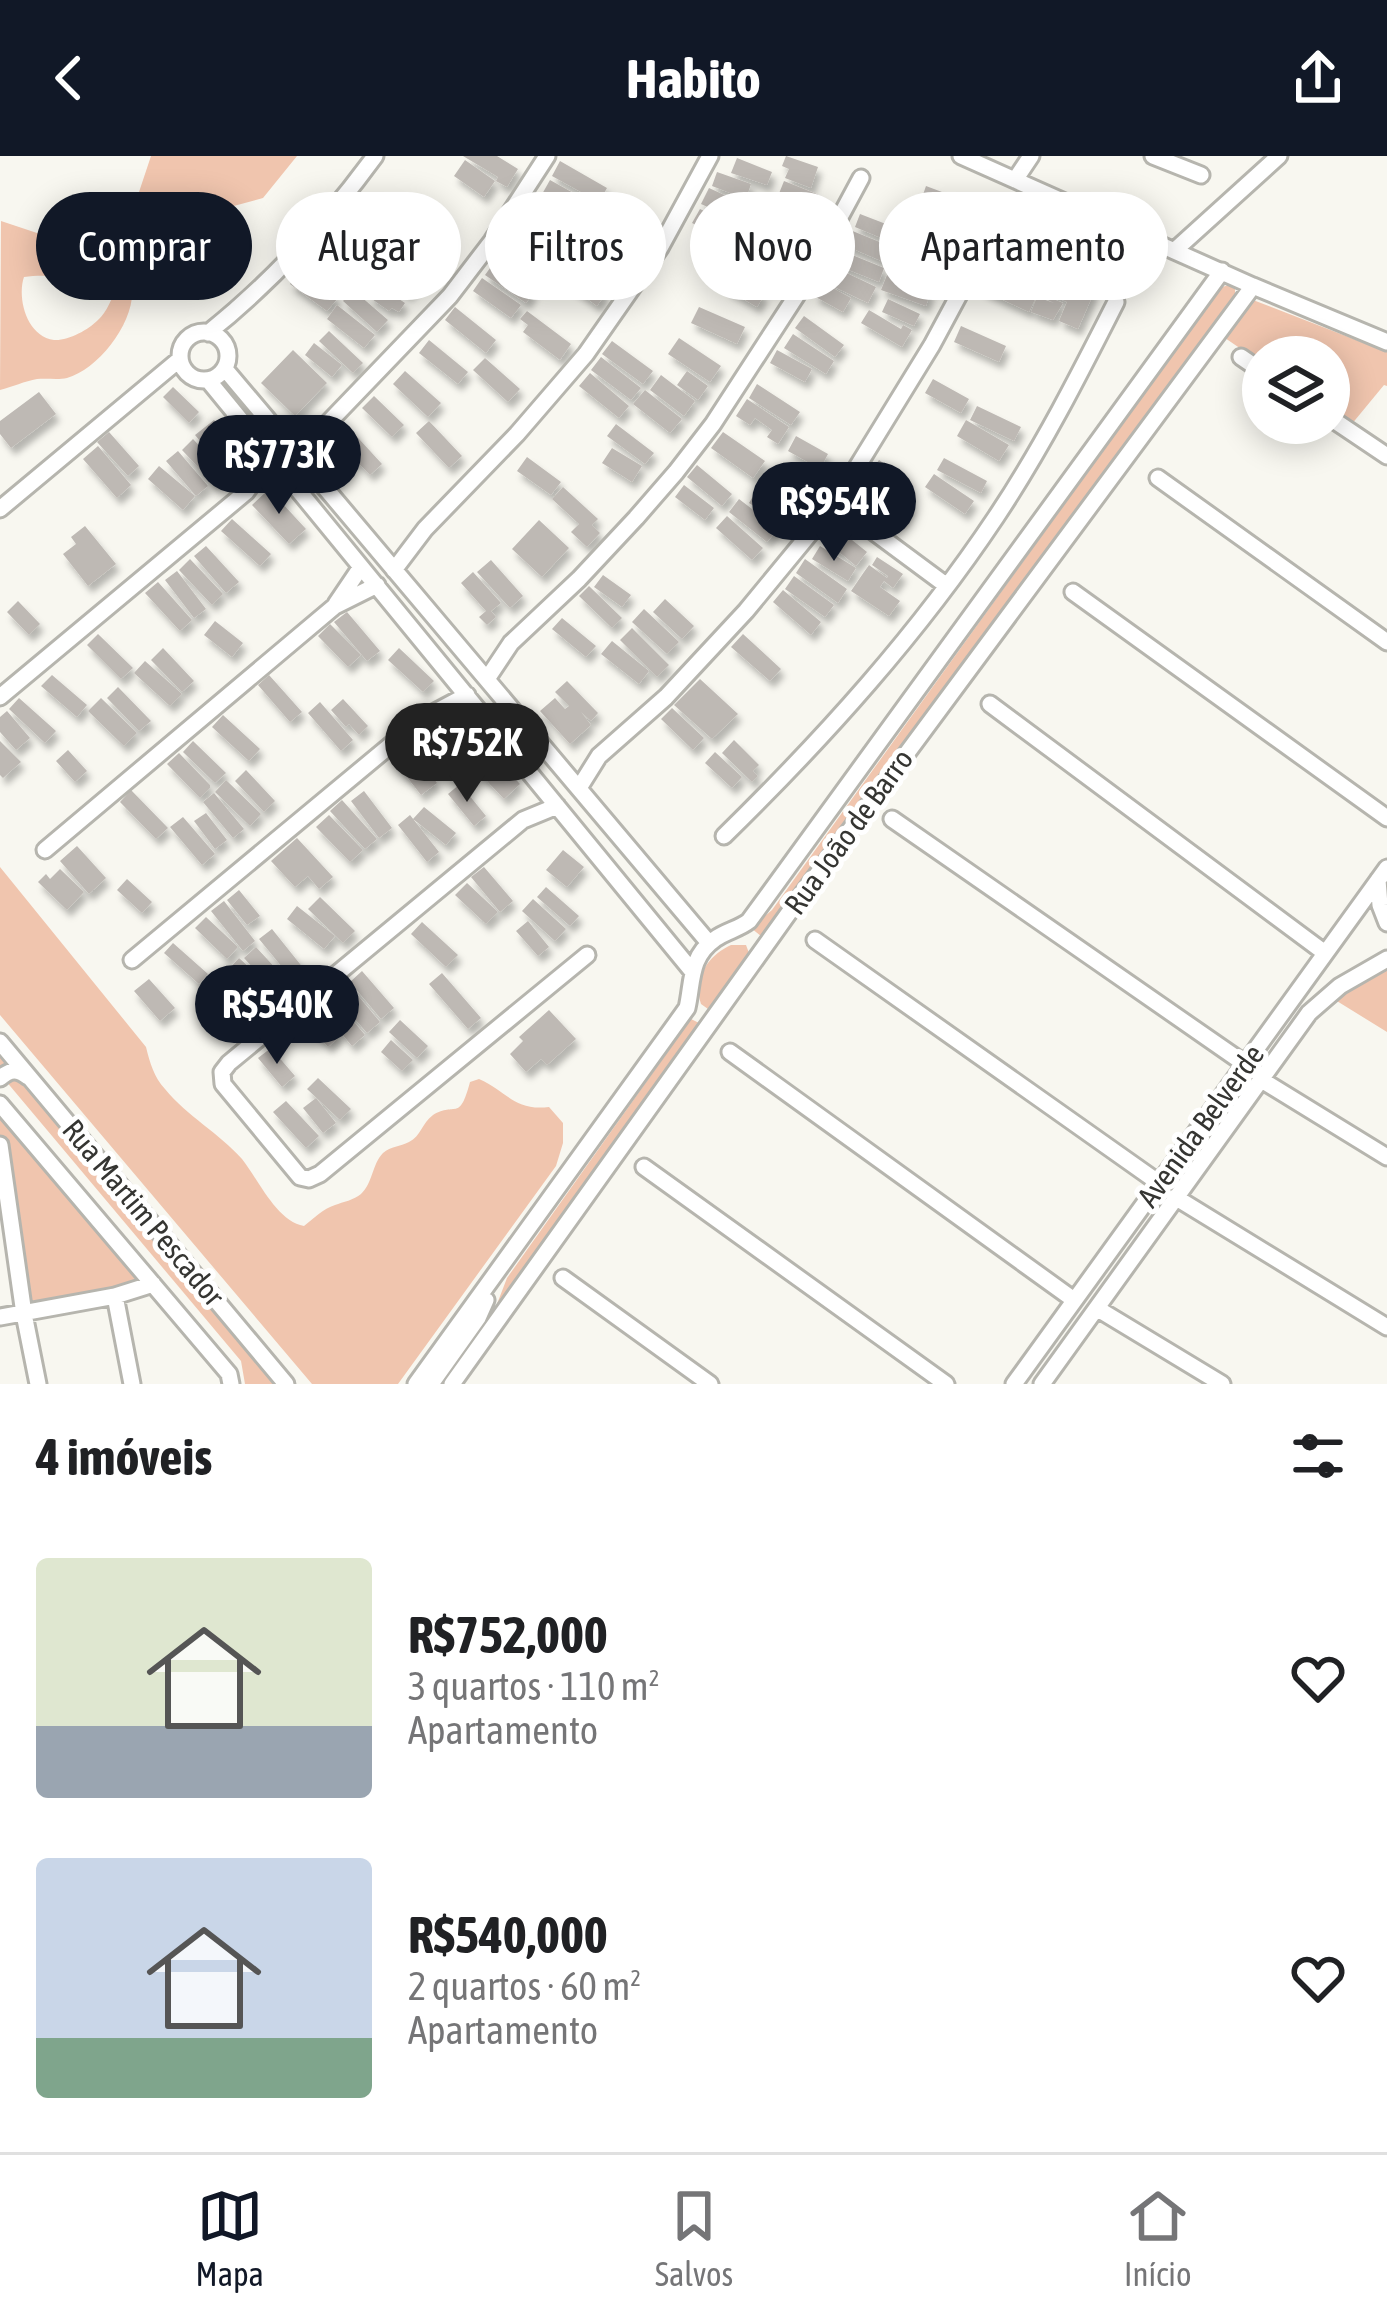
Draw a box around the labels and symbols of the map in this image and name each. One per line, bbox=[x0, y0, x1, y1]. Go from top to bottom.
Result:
pin: R$773K bbox=[181, 415, 377, 517]
pin: R$954K bbox=[736, 462, 932, 564]
pin: R$752K bbox=[369, 703, 565, 805]
street label: Rua João de Barro bbox=[777, 742, 919, 920]
pin: R$540K bbox=[179, 965, 375, 1067]
street label: Avenida Belverde bbox=[1130, 1038, 1270, 1213]
street label: Rua Martim Pescador bbox=[56, 1112, 232, 1313]

